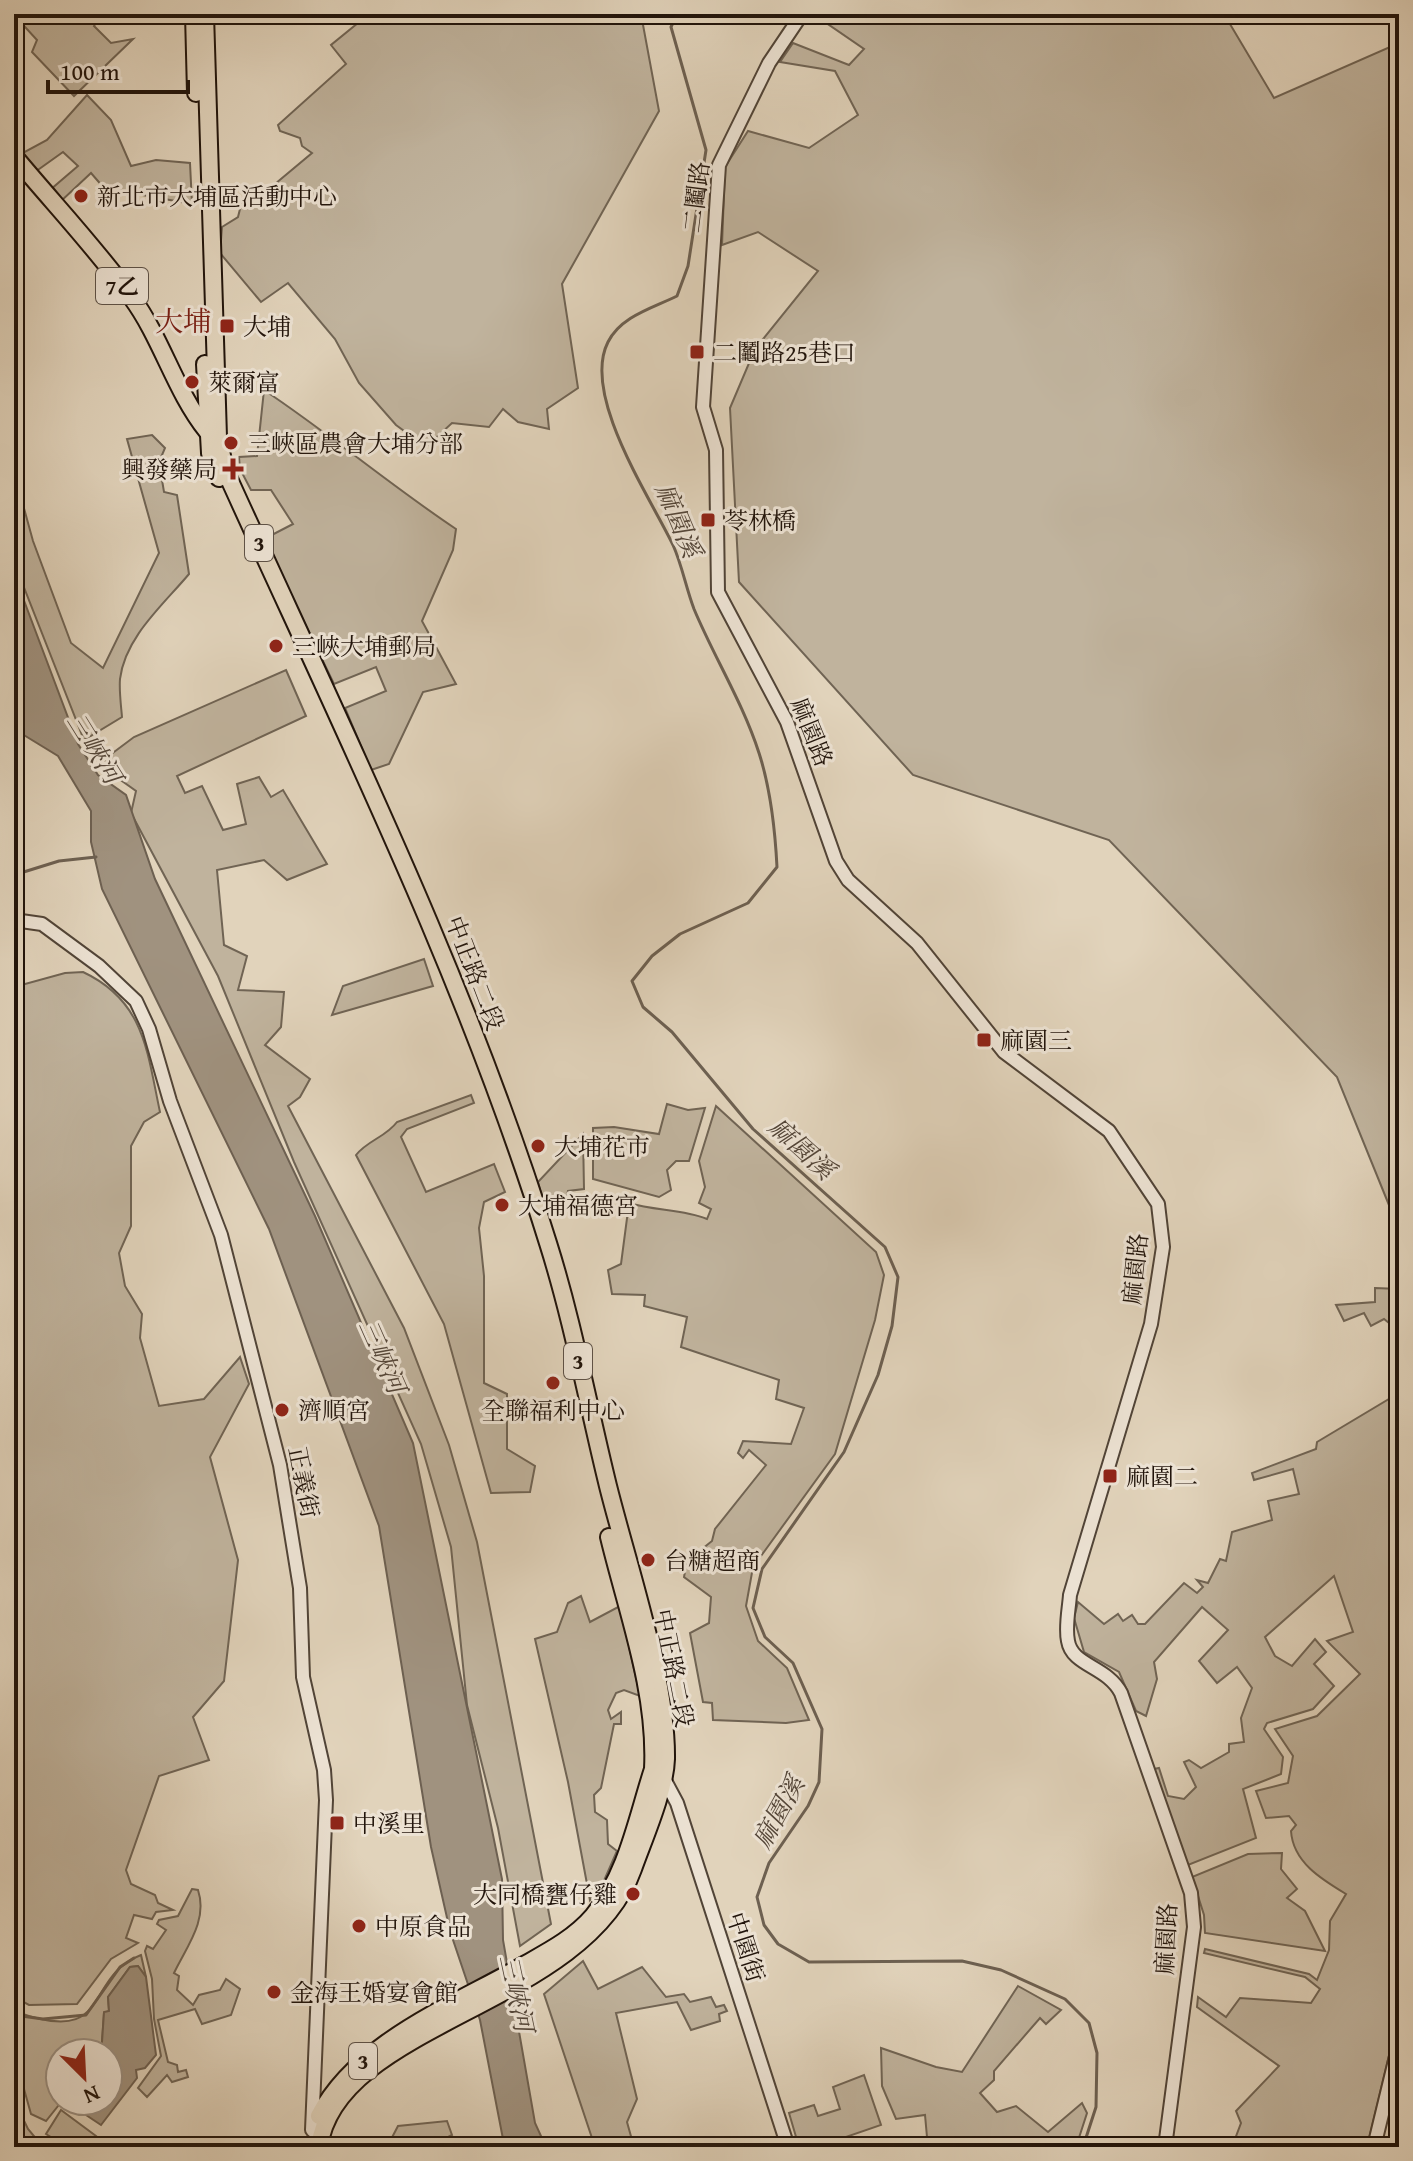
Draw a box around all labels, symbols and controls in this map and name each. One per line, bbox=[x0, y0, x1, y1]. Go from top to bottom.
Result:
scale bar bbox=[48, 44, 188, 94]
text: 100 m bbox=[60, 54, 120, 89]
street label: 二鬮路 bbox=[674, 159, 718, 235]
place label: 新北市大埔區活動中心 bbox=[97, 179, 337, 214]
marker: 新北市大埔區活動中心 bbox=[72, 187, 90, 205]
road number: 7乙 bbox=[96, 268, 148, 304]
district label: 大埔 bbox=[155, 300, 211, 341]
place label: 大埔 bbox=[243, 309, 291, 344]
marker: 大埔 bbox=[218, 317, 236, 335]
place label: 二鬮路25巷口 bbox=[713, 335, 856, 370]
marker: 二鬮路25巷口 bbox=[688, 343, 706, 361]
place label: 萊爾富 bbox=[208, 365, 280, 400]
marker: 萊爾富 bbox=[183, 373, 201, 391]
place label: 三峽區農會大埔分部 bbox=[247, 426, 463, 461]
marker: 三峽區農會大埔分部 bbox=[222, 434, 240, 452]
place label: 興發藥局 bbox=[121, 452, 217, 487]
marker: 興發藥局 bbox=[224, 460, 242, 478]
water label: 麻園溪 bbox=[646, 476, 713, 566]
place label: 苓林橋 bbox=[724, 503, 796, 538]
marker: 苓林橋 bbox=[699, 511, 717, 529]
road number: 3 bbox=[245, 525, 273, 561]
place label: 三峽大埔郵局 bbox=[292, 629, 436, 664]
marker: 三峽大埔郵局 bbox=[267, 637, 285, 655]
street label: 麻園路 bbox=[782, 692, 842, 772]
water label: 三峽河 bbox=[58, 705, 134, 795]
street label: 中正路二段 bbox=[437, 911, 513, 1035]
place label: 麻園三 bbox=[1000, 1023, 1072, 1058]
marker: 麻園三 bbox=[975, 1031, 993, 1049]
water label: 麻園溪 bbox=[760, 1107, 846, 1191]
place label: 大埔花市 bbox=[554, 1129, 650, 1164]
marker: 大埔花市 bbox=[529, 1137, 547, 1155]
place label: 大埔福德宮 bbox=[518, 1188, 638, 1223]
marker: 大埔福德宮 bbox=[493, 1196, 511, 1214]
street label: 麻園路 bbox=[1114, 1231, 1156, 1307]
water label: 三峽河 bbox=[349, 1312, 418, 1403]
road number: 3 bbox=[564, 1343, 592, 1379]
marker: 全聯福利中心 bbox=[544, 1374, 562, 1392]
place label: 濟順宮 bbox=[298, 1393, 370, 1428]
place label: 全聯福利中心 bbox=[481, 1393, 625, 1428]
marker: 濟順宮 bbox=[273, 1401, 291, 1419]
street label: 正義街 bbox=[280, 1443, 328, 1521]
place label: 麻園二 bbox=[1126, 1459, 1198, 1494]
marker: 麻園二 bbox=[1101, 1467, 1119, 1485]
place label: 台糖超商 bbox=[664, 1543, 760, 1578]
marker: 台糖超商 bbox=[639, 1551, 657, 1569]
street label: 中正路二段 bbox=[645, 1606, 703, 1730]
water label: 麻園溪 bbox=[742, 1766, 815, 1856]
place label: 中溪里 bbox=[353, 1806, 425, 1841]
marker: 中溪里 bbox=[328, 1814, 346, 1832]
place label: 大同橋甕仔雞 bbox=[473, 1877, 617, 1912]
marker: 大同橋甕仔雞 bbox=[624, 1885, 642, 1903]
street label: 麻園路 bbox=[1147, 1902, 1185, 1976]
street label: 中園街 bbox=[718, 1907, 774, 1987]
place label: 中原食品 bbox=[375, 1909, 471, 1944]
marker: 中原食品 bbox=[350, 1917, 368, 1935]
water label: 三峽河 bbox=[490, 1951, 545, 2039]
place label: 金海王婚宴會館 bbox=[290, 1975, 458, 2010]
marker: 金海王婚宴會館 bbox=[265, 1983, 283, 2001]
north arrow bbox=[44, 2037, 124, 2117]
road number: 3 bbox=[349, 2043, 377, 2079]
text: N bbox=[79, 2078, 105, 2113]

